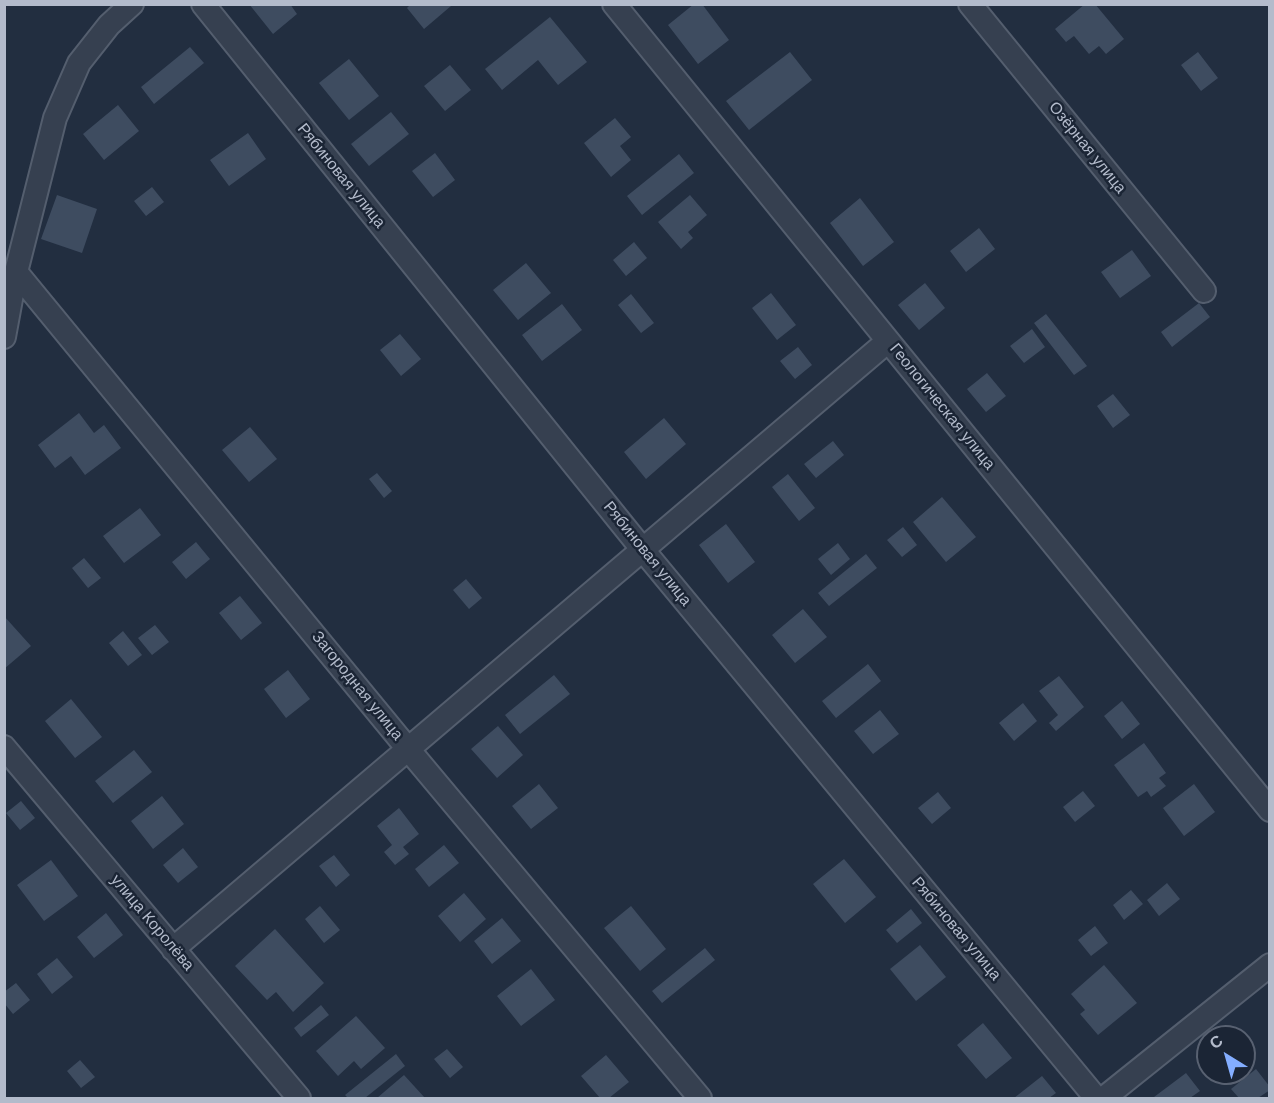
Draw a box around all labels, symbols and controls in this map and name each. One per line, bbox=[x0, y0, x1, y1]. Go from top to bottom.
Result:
street label: Озёрная улица bbox=[1044, 98, 1130, 198]
street label: Рябиновая улица bbox=[293, 120, 389, 232]
street label: Геологическая улица bbox=[885, 340, 999, 474]
street label: Рябиновая улица bbox=[599, 498, 695, 610]
street label: Загородная улица bbox=[307, 628, 407, 744]
street label: улица Королёва bbox=[106, 871, 198, 975]
street label: Рябиновая улица bbox=[907, 873, 1005, 985]
north arrow bbox=[1196, 1025, 1256, 1085]
text: С bbox=[1206, 1032, 1226, 1052]

